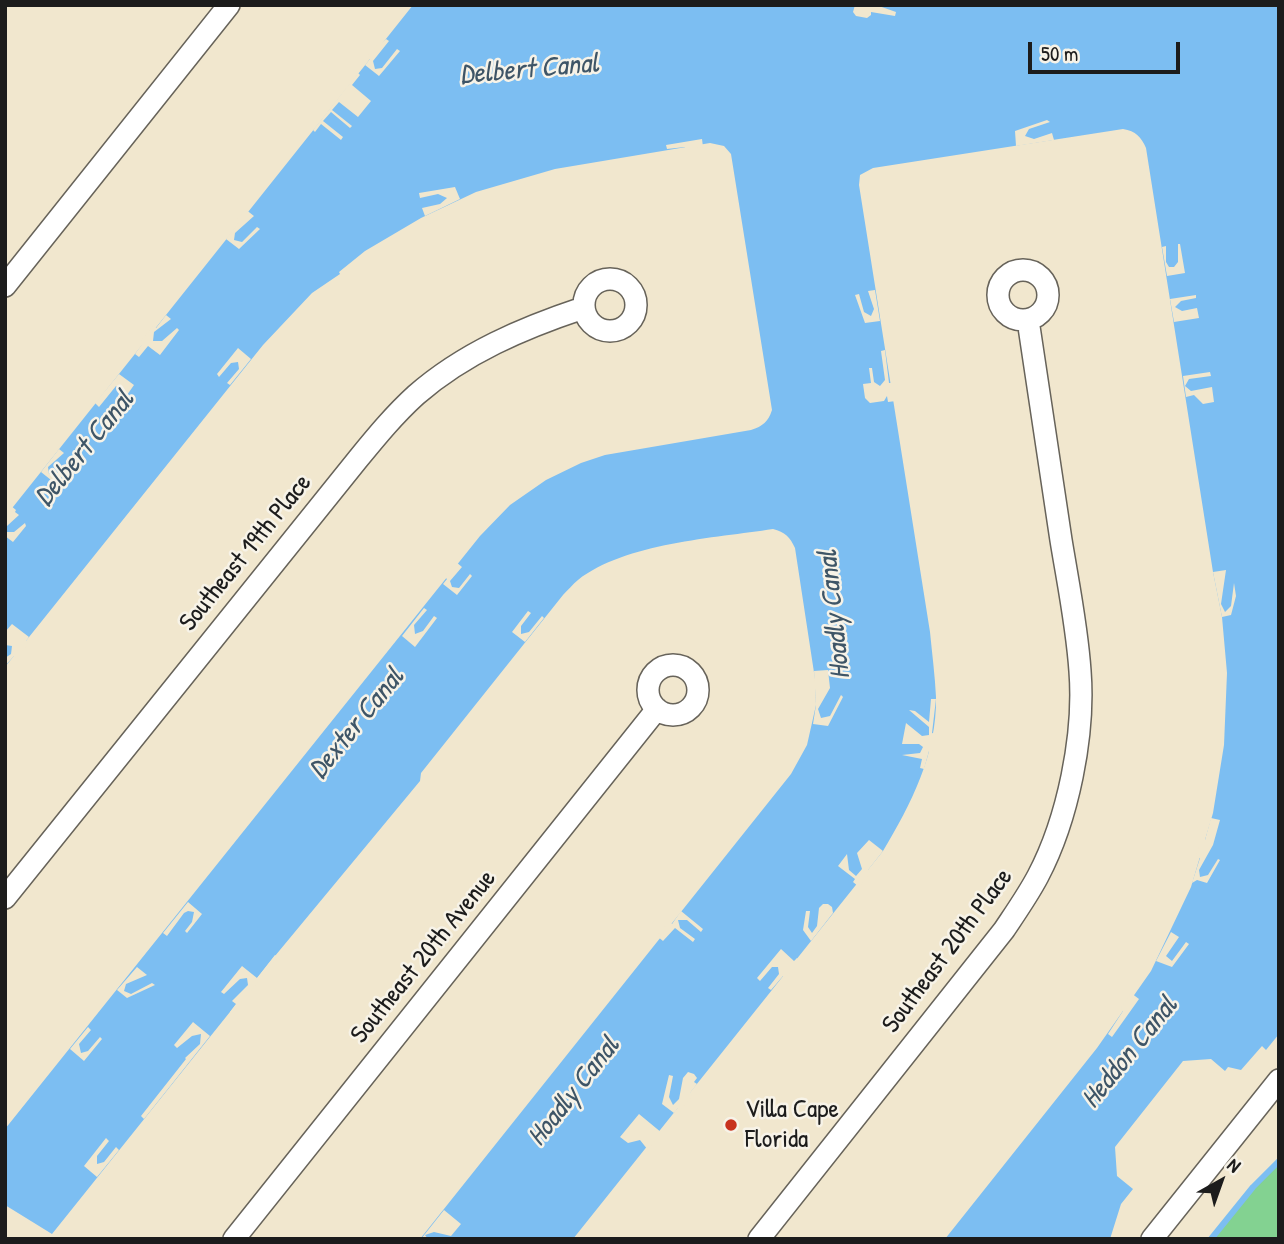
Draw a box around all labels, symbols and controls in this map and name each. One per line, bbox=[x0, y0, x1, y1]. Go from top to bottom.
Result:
scale bar bbox=[1032, 28, 1184, 72]
text: 50 m bbox=[1041, 39, 1078, 68]
water label: Delbert Canal bbox=[458, 47, 600, 93]
water label: Delbert Canal bbox=[28, 384, 142, 514]
street label: Southeast 19th Place bbox=[173, 468, 319, 638]
water label: Hoadly Canal bbox=[812, 549, 858, 681]
water label: Dexter Canal bbox=[302, 662, 412, 786]
street label: Southeast 20th Place bbox=[876, 863, 1020, 1039]
street label: Southeast 20th Avenue bbox=[345, 864, 503, 1050]
water label: Heddon Canal bbox=[1075, 990, 1185, 1116]
water label: Hoadly Canal bbox=[521, 1031, 627, 1153]
place label: Villa Cape Florida bbox=[745, 1094, 839, 1156]
marker: Villa Cape Florida bbox=[723, 1117, 739, 1133]
north arrow bbox=[1186, 1146, 1256, 1216]
text: N bbox=[1222, 1152, 1247, 1178]

